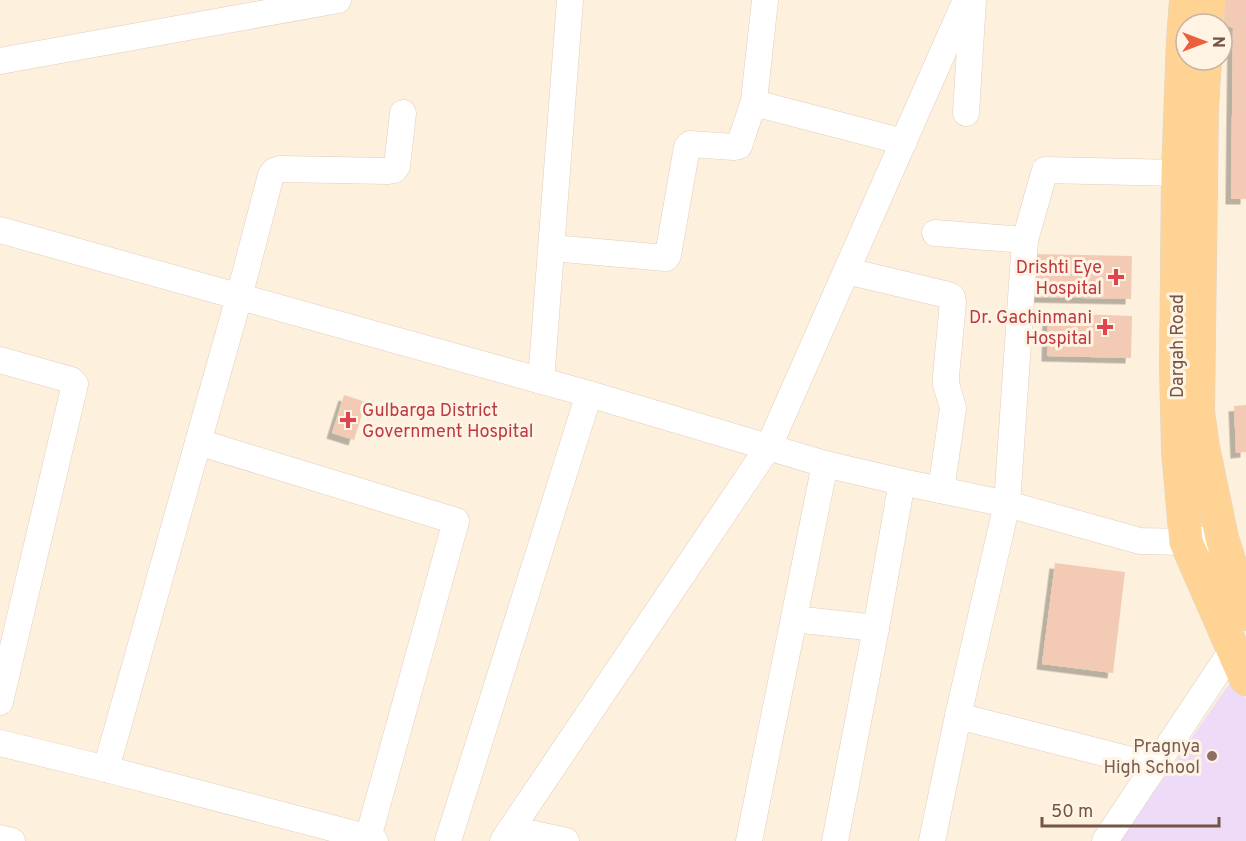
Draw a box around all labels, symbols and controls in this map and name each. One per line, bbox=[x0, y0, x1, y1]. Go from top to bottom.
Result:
north arrow bbox=[1174, 12, 1234, 72]
text: N bbox=[1207, 36, 1227, 48]
place label: Drishti Eye Hospital bbox=[1016, 257, 1102, 301]
marker: Drishti Eye Hospital bbox=[1107, 268, 1125, 286]
street label: Dargah Road bbox=[1167, 294, 1190, 398]
place label: Dr. Gachinmani Hospital bbox=[969, 307, 1092, 351]
marker: Dr. Gachinmani Hospital bbox=[1096, 318, 1114, 336]
place label: Gulbarga District Government Hospital bbox=[362, 400, 533, 444]
marker: Gulbarga District Government Hospital bbox=[339, 411, 357, 429]
place label: Pragnya High School bbox=[1103, 736, 1200, 780]
marker: Pragnya High School bbox=[1205, 749, 1219, 763]
scale bar bbox=[1042, 790, 1219, 828]
text: 50 m bbox=[1051, 801, 1093, 824]

